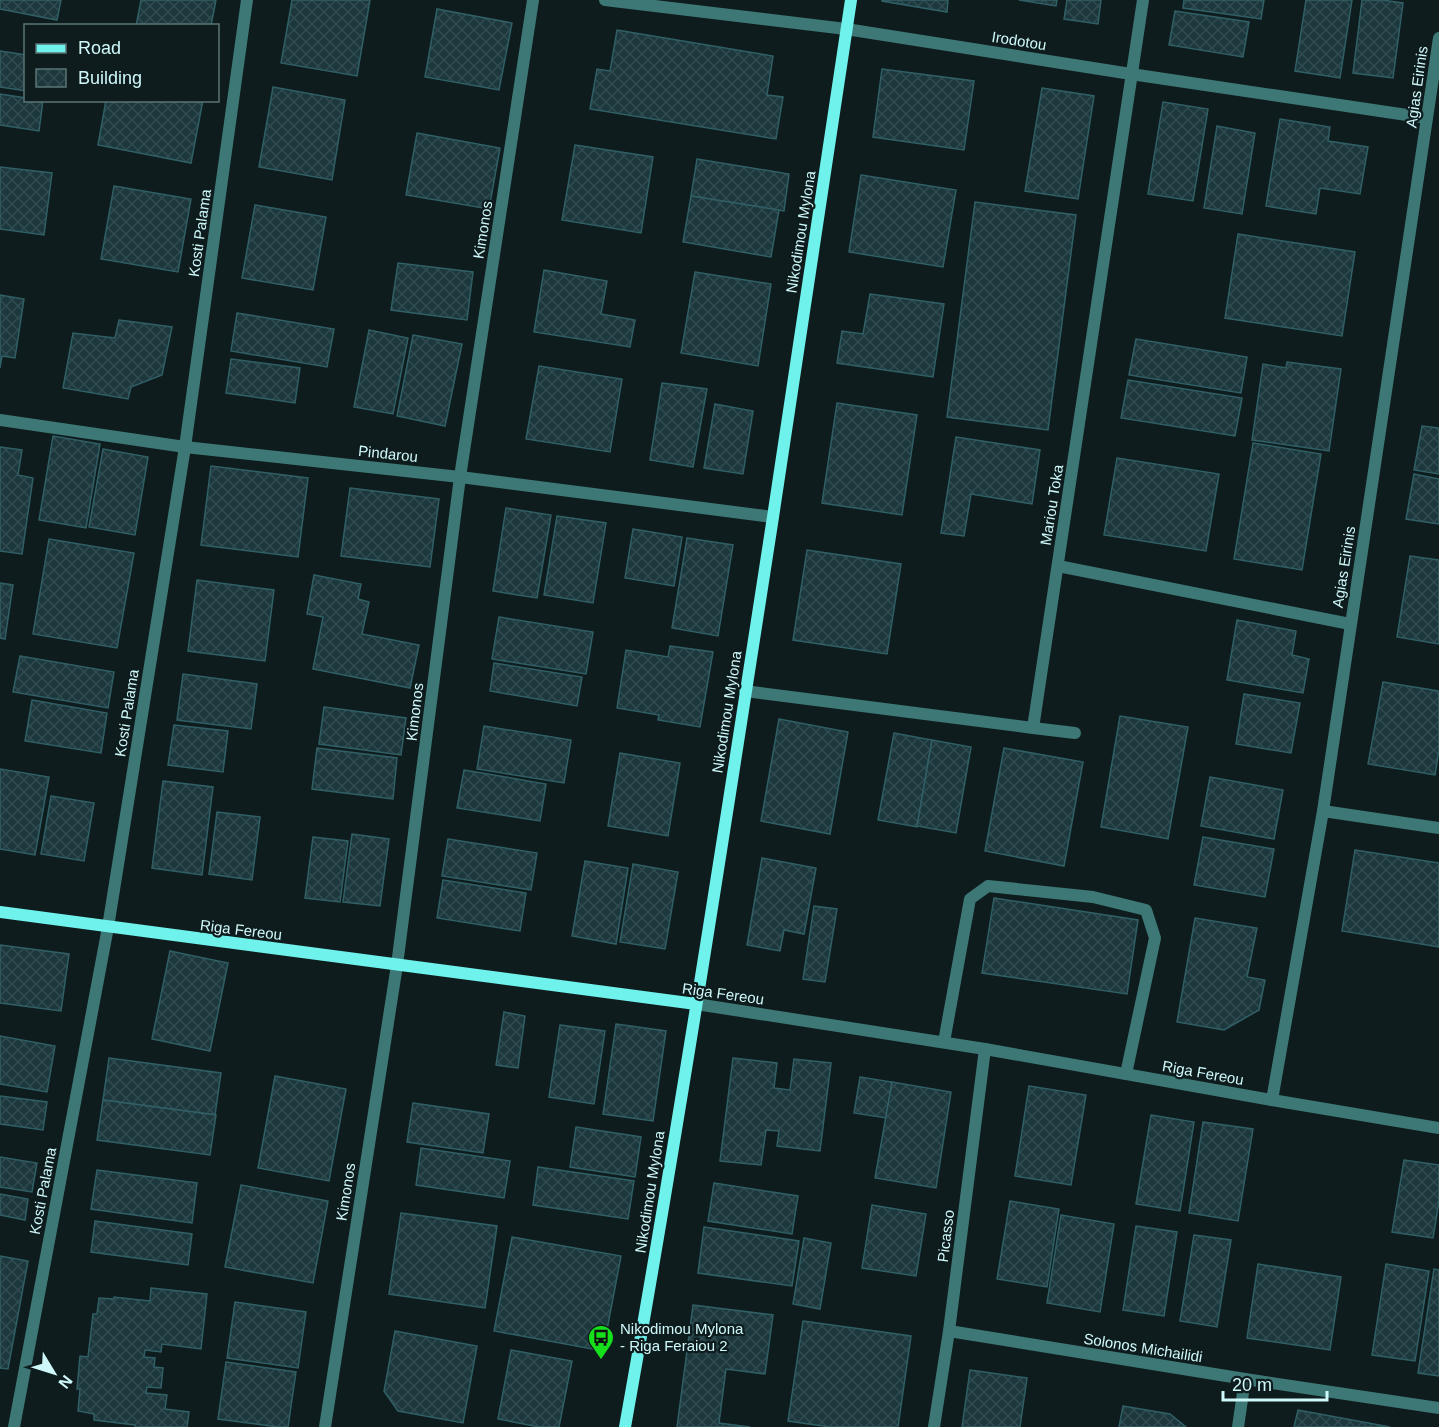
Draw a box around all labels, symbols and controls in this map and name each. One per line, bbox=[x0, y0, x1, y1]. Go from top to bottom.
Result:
legend bbox=[24, 24, 219, 102]
street label: Irodotou bbox=[991, 28, 1048, 53]
text: Road bbox=[78, 38, 121, 58]
street label: Agias Eirinis bbox=[1402, 45, 1431, 129]
text: Building bbox=[78, 68, 142, 88]
street label: Nikodimou Mylona bbox=[782, 169, 819, 294]
street label: Kosti Palama bbox=[185, 187, 214, 278]
street label: Kimonos bbox=[470, 200, 495, 260]
street label: Pindarou bbox=[357, 442, 419, 465]
street label: Mariou Toka bbox=[1037, 463, 1066, 546]
street label: Agias Eirinis bbox=[1329, 525, 1358, 609]
street label: Nikodimou Mylona bbox=[708, 649, 745, 774]
street label: Kosti Palama bbox=[111, 667, 142, 758]
street label: Kimonos bbox=[403, 682, 426, 742]
street label: Riga Fereou bbox=[199, 916, 283, 943]
street label: Riga Fereou bbox=[681, 979, 765, 1008]
street label: Riga Fereou bbox=[1161, 1057, 1245, 1088]
street label: Nikodimou Mylona bbox=[631, 1129, 668, 1254]
street label: Kosti Palama bbox=[26, 1145, 59, 1236]
street label: Kimonos bbox=[333, 1162, 358, 1222]
street label: Picasso bbox=[934, 1209, 957, 1263]
place label: Nikodimou Mylona - Riga Feraiou 2 bbox=[620, 1320, 744, 1354]
bus stop icon: Nikodimou Mylona - Riga Feraiou 2 bbox=[586, 1323, 616, 1361]
street label: Solonos Michailidi bbox=[1082, 1330, 1204, 1365]
north arrow bbox=[24, 1343, 84, 1403]
scale bar bbox=[1223, 1364, 1326, 1402]
text: N bbox=[55, 1372, 76, 1392]
text: 20 m bbox=[1232, 1375, 1272, 1395]

